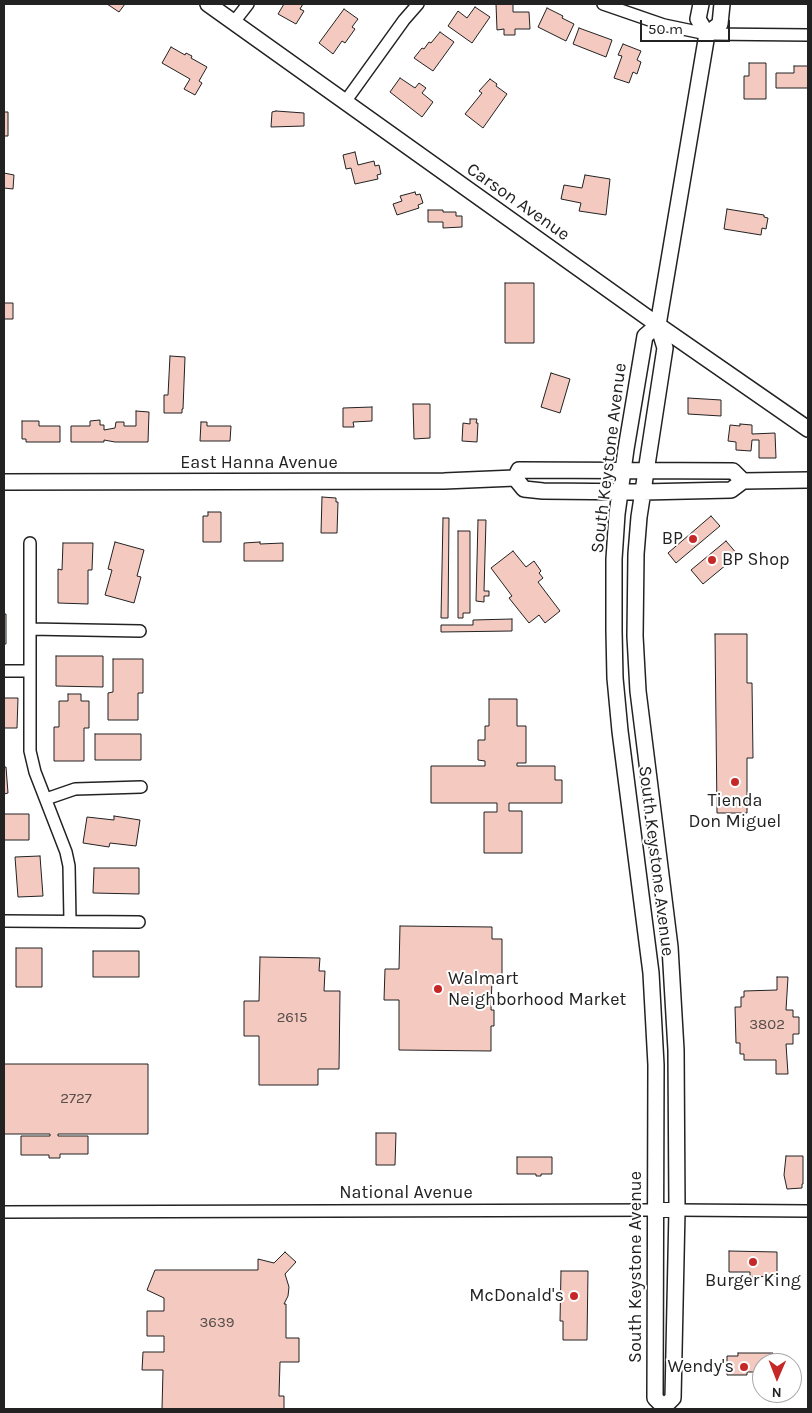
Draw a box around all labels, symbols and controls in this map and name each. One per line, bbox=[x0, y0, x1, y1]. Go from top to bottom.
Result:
scale bar bbox=[642, 10, 732, 42]
text: 50 m bbox=[648, 20, 683, 38]
street label: Carson Avenue bbox=[462, 158, 574, 246]
street label: South Keystone Avenue bbox=[587, 362, 631, 554]
street label: East Hanna Avenue bbox=[180, 452, 338, 474]
place label: BP bbox=[662, 528, 683, 550]
marker: BP bbox=[687, 533, 699, 545]
place label: BP Shop bbox=[722, 549, 790, 571]
marker: BP Shop bbox=[706, 554, 718, 566]
street label: South Keystone Avenue bbox=[634, 765, 678, 957]
marker: Tienda Don Miguel bbox=[729, 776, 741, 788]
place label: Tienda Don Miguel bbox=[689, 790, 781, 832]
place label: Walmart Neighborhood Market bbox=[448, 968, 626, 1011]
marker: Walmart Neighborhood Market bbox=[432, 983, 444, 995]
house number: 2615 bbox=[277, 1009, 307, 1027]
house number: 3802 bbox=[749, 1016, 785, 1034]
house number: 2727 bbox=[60, 1090, 92, 1108]
street label: South Keystone Avenue bbox=[625, 1171, 647, 1363]
street label: National Avenue bbox=[339, 1182, 473, 1204]
marker: Burger King bbox=[747, 1256, 759, 1268]
place label: Burger King bbox=[705, 1270, 801, 1292]
place label: McDonald's bbox=[469, 1285, 564, 1307]
marker: McDonald's bbox=[568, 1290, 580, 1302]
house number: 3639 bbox=[199, 1314, 235, 1332]
north arrow bbox=[752, 1353, 802, 1403]
place label: Wendy's bbox=[667, 1356, 734, 1378]
marker: Wendy's bbox=[738, 1361, 750, 1373]
text: N bbox=[772, 1384, 782, 1401]

